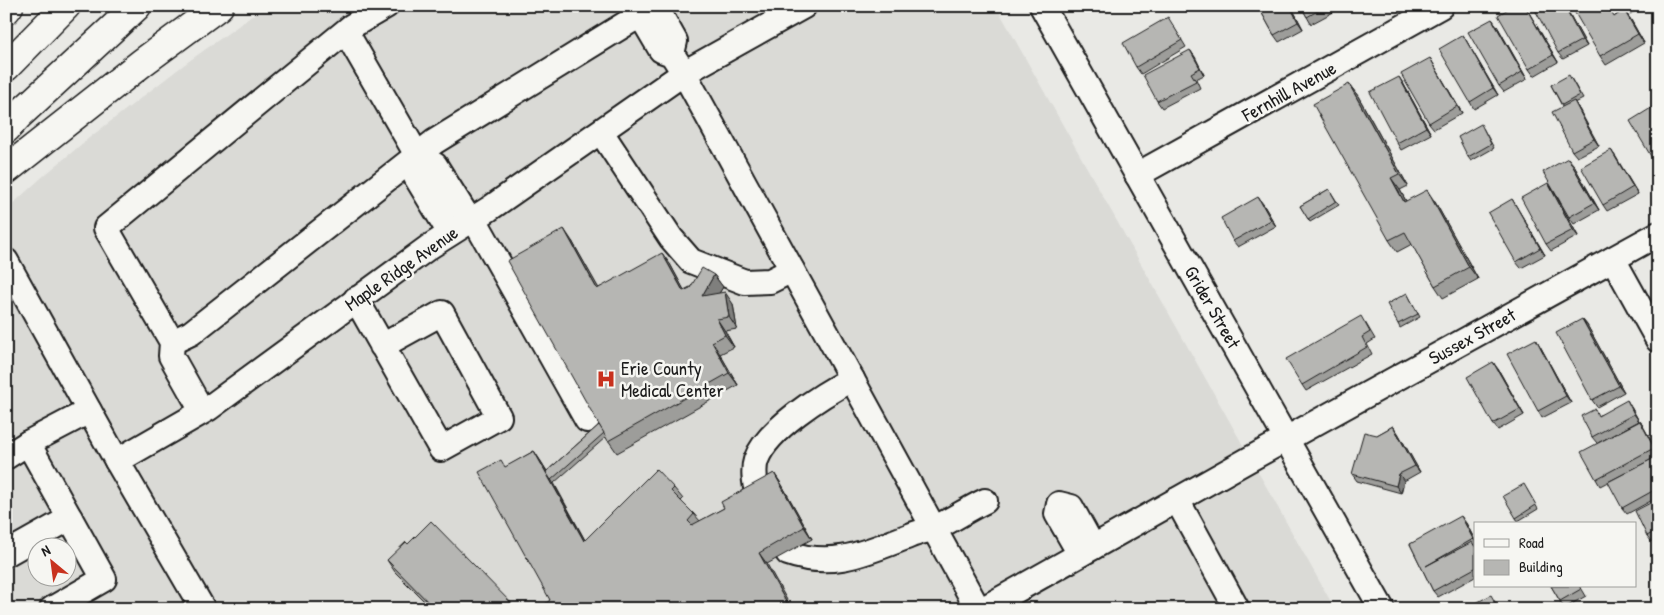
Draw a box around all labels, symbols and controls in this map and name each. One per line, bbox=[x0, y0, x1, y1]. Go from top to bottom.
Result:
street label: Fernhill Avenue bbox=[1237, 54, 1341, 128]
street label: Maple Ridge Avenue bbox=[339, 219, 463, 317]
street label: Grider Street bbox=[1179, 261, 1247, 354]
street label: Sussex Street bbox=[1424, 301, 1521, 371]
place label: Erie County Medical Center bbox=[621, 355, 724, 403]
hospital icon: Erie County Medical Center bbox=[595, 368, 617, 390]
legend bbox=[1474, 522, 1636, 588]
text: Road bbox=[1519, 532, 1544, 553]
north arrow bbox=[28, 538, 78, 588]
text: N bbox=[38, 540, 54, 560]
text: Building bbox=[1519, 556, 1563, 577]

